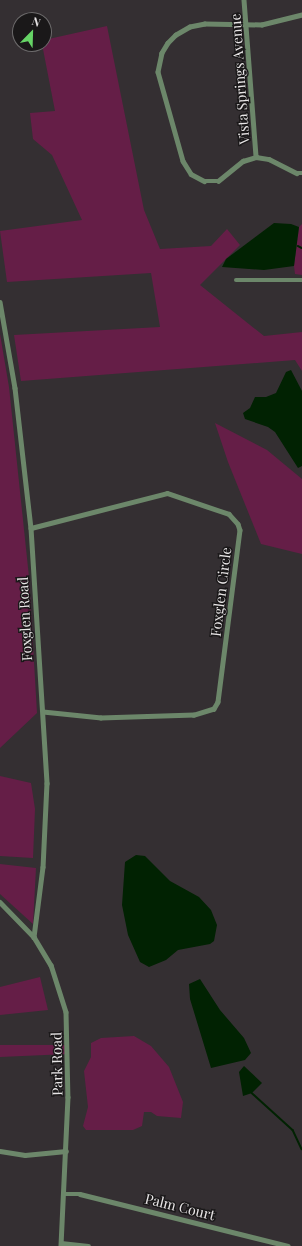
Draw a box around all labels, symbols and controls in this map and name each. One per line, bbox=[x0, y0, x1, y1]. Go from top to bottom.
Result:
north arrow bbox=[12, 12, 52, 52]
text: N bbox=[30, 13, 43, 30]
street label: Vista Springs Avenue bbox=[227, 13, 253, 145]
street label: Foxglen Circle bbox=[207, 546, 235, 638]
street label: Foxglen Road bbox=[14, 576, 36, 662]
street label: Park Road bbox=[48, 1032, 66, 1096]
street label: Palm Court bbox=[143, 1190, 217, 1224]

